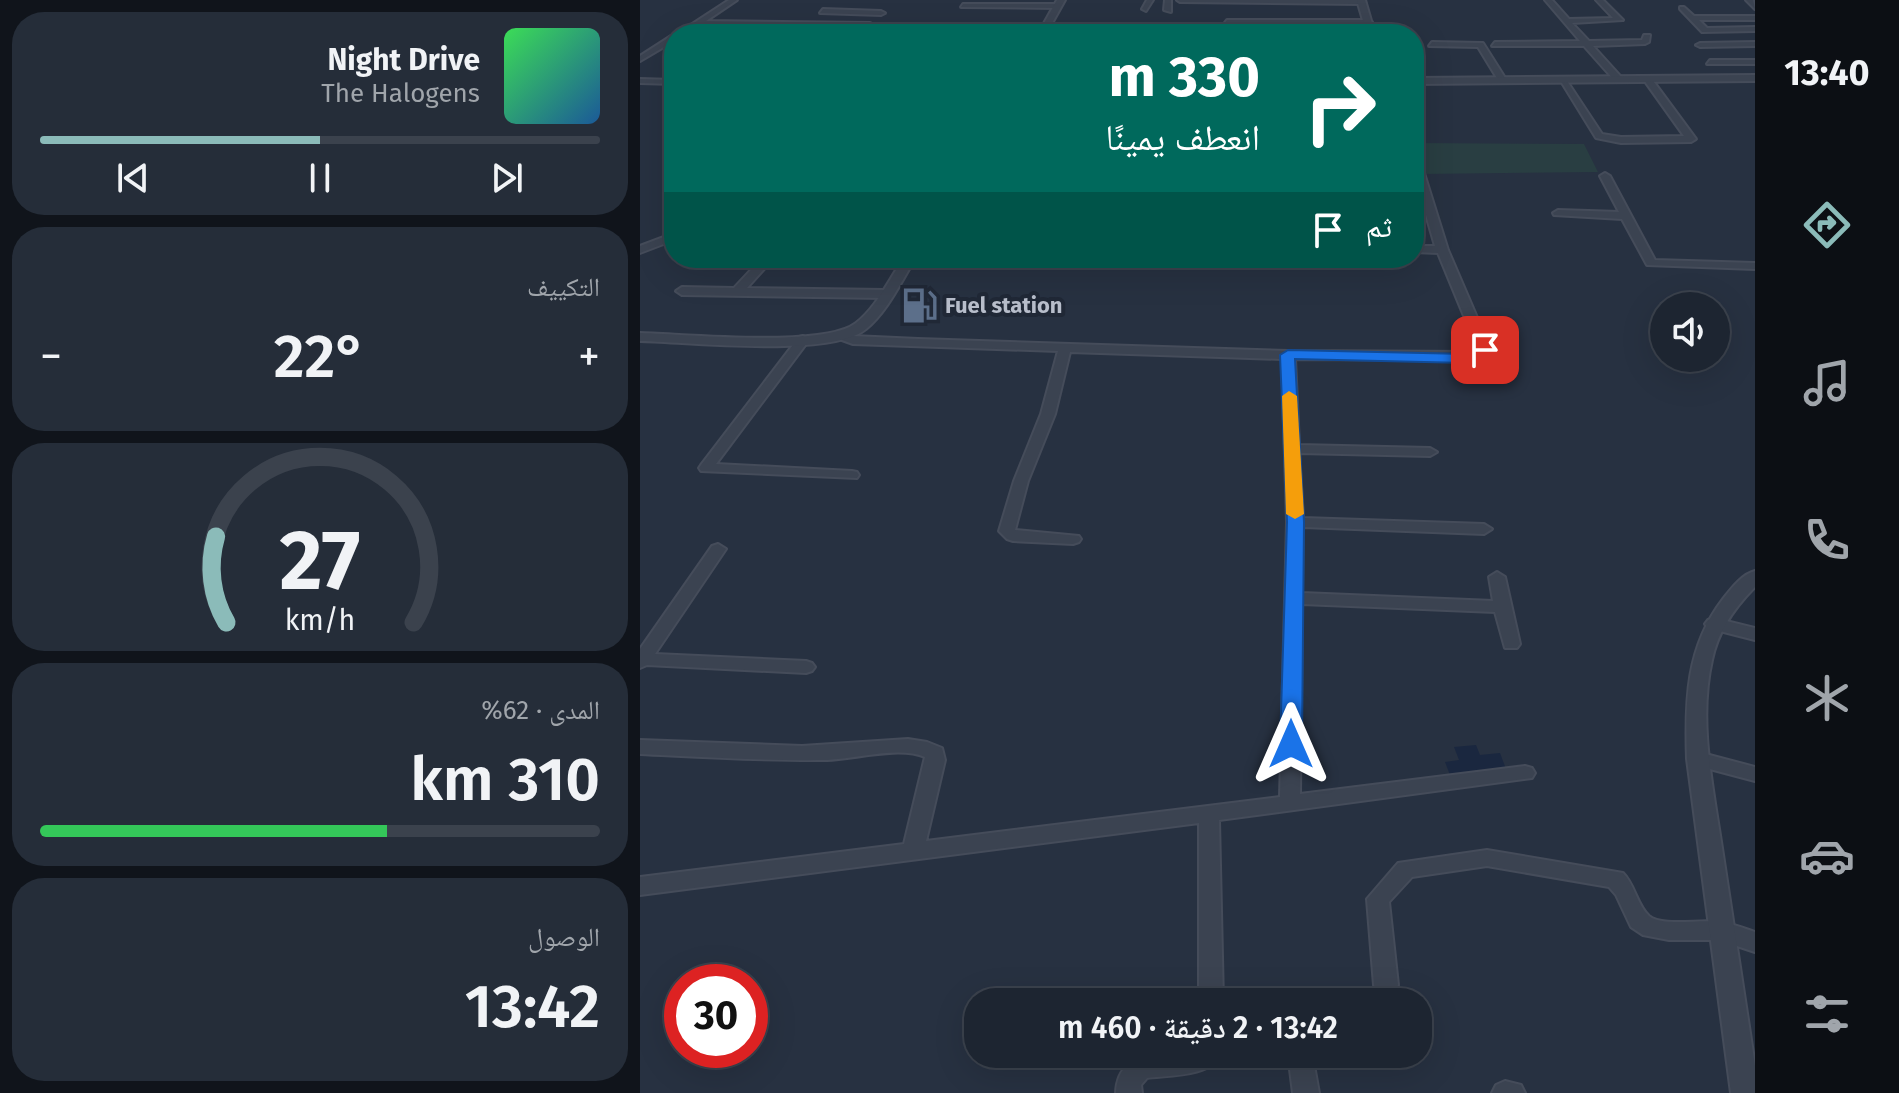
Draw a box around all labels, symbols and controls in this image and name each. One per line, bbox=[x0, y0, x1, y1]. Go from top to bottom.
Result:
text: Night Drive bbox=[327, 42, 480, 78]
text: 330 m bbox=[1108, 44, 1260, 111]
text: 13:40 bbox=[1784, 51, 1870, 95]
icon: right bbox=[1288, 56, 1392, 160]
text: The Halogens bbox=[321, 78, 480, 109]
text: انعطف يمينًا bbox=[1105, 116, 1260, 160]
icon: previous bbox=[111, 156, 155, 200]
icon: pause bbox=[298, 156, 342, 200]
icon: next bbox=[485, 156, 529, 200]
icon: directions bbox=[1799, 197, 1855, 253]
icon: arrive bbox=[1306, 208, 1350, 252]
text: ثم bbox=[1366, 209, 1392, 245]
text: التكييف bbox=[527, 272, 600, 303]
fuel station icon: Fuel station bbox=[900, 286, 938, 324]
place label: Fuel station bbox=[945, 292, 1063, 319]
map controls bbox=[1650, 292, 1730, 372]
button: sound bbox=[1650, 292, 1730, 372]
pin bbox=[1451, 316, 1519, 384]
text: 22° bbox=[274, 321, 366, 393]
icon: arrive bbox=[1463, 328, 1507, 372]
text: − bbox=[40, 330, 62, 383]
text: + bbox=[578, 330, 600, 383]
icon: music bbox=[1799, 355, 1855, 411]
text: 27 bbox=[279, 510, 361, 610]
icon: phone bbox=[1799, 512, 1855, 568]
text: km/h bbox=[285, 603, 355, 638]
icon: climate bbox=[1799, 670, 1855, 726]
text: المدى · 62% bbox=[481, 695, 600, 726]
position arrow bbox=[1249, 702, 1333, 786]
text: 310 km bbox=[410, 744, 600, 816]
icon: car bbox=[1799, 828, 1855, 884]
text: الوصول bbox=[528, 922, 600, 953]
speed limit sign: 30 bbox=[664, 964, 768, 1068]
text: 13:42 bbox=[465, 971, 600, 1043]
icon: filters bbox=[1799, 986, 1855, 1042]
text: 13:42 · 2 دقيقة · 460 m bbox=[1058, 1010, 1338, 1046]

